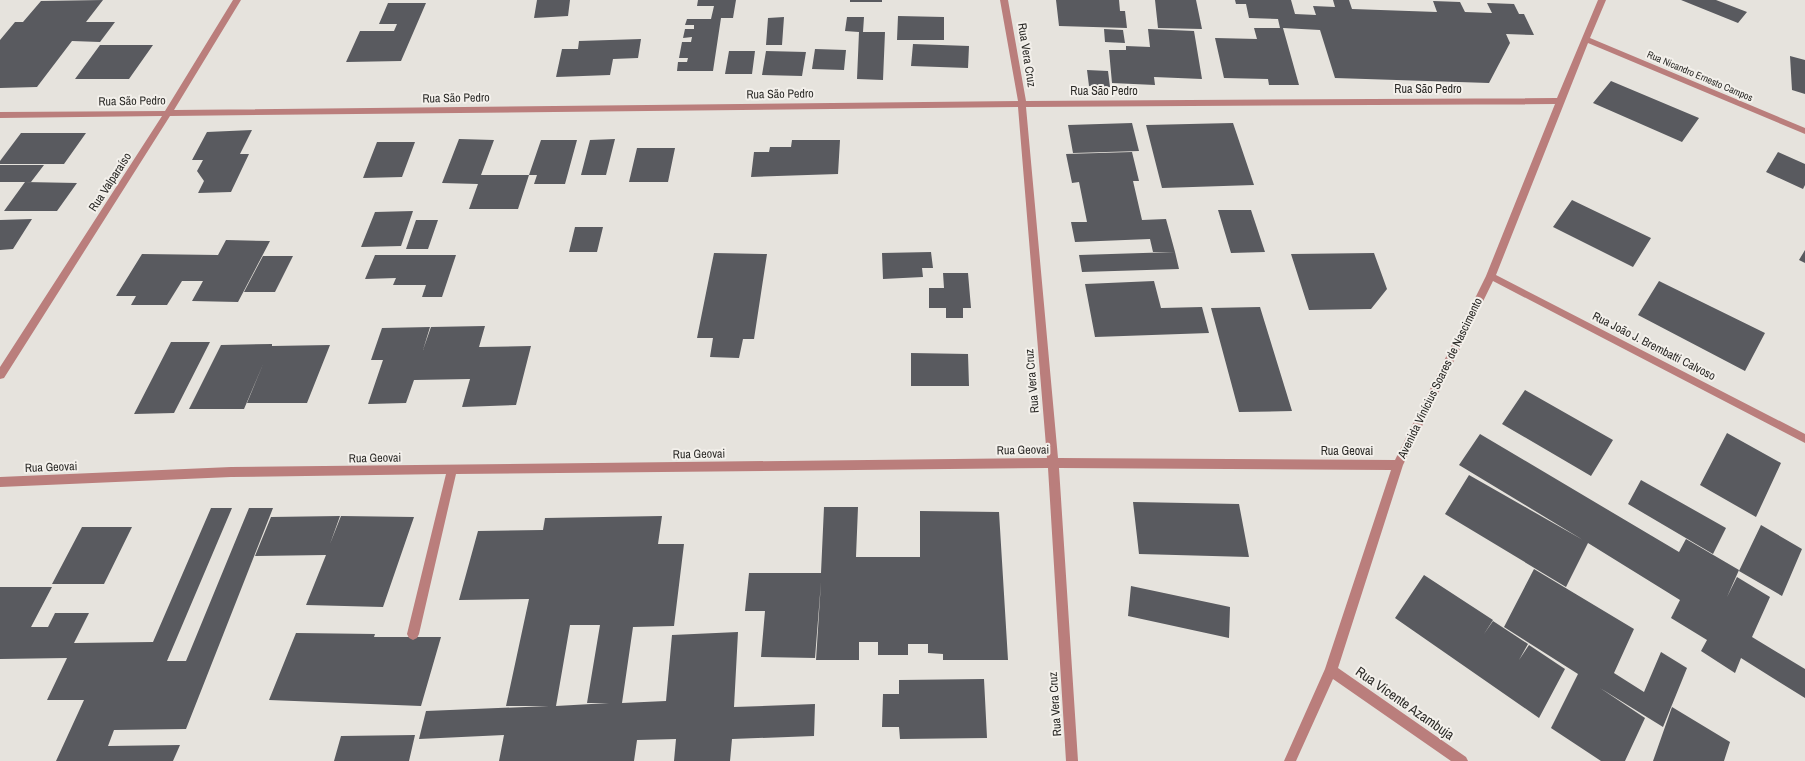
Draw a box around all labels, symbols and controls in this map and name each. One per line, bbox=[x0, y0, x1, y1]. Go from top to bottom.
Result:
street label: Rua Vera Cruz bbox=[1014, 22, 1040, 88]
street label: Rua Nicandro Ernesto Campos bbox=[1645, 48, 1755, 104]
street label: Rua São Pedro bbox=[1394, 81, 1462, 97]
street label: Rua São Pedro bbox=[1070, 83, 1138, 99]
street label: Rua São Pedro bbox=[746, 85, 814, 103]
street label: Rua São Pedro bbox=[422, 89, 490, 107]
street label: Rua São Pedro bbox=[98, 92, 166, 110]
street label: Rua Valparaíso bbox=[85, 150, 135, 214]
street label: Avenida Vinícius Soares de Nascimento bbox=[1394, 295, 1486, 462]
street label: Rua João J. Brembatti Calvoso bbox=[1590, 308, 1718, 384]
street label: Rua Vera Cruz bbox=[1021, 348, 1043, 414]
street label: Rua Geovai bbox=[997, 442, 1049, 458]
street label: Rua Geovai bbox=[1321, 443, 1373, 459]
street label: Rua Geovai bbox=[673, 446, 725, 462]
street label: Rua Geovai bbox=[349, 450, 401, 466]
street label: Rua Geovai bbox=[24, 458, 78, 476]
street label: Rua Vicente Azambuja bbox=[1352, 662, 1458, 744]
street label: Rua Vera Cruz bbox=[1045, 671, 1065, 737]

